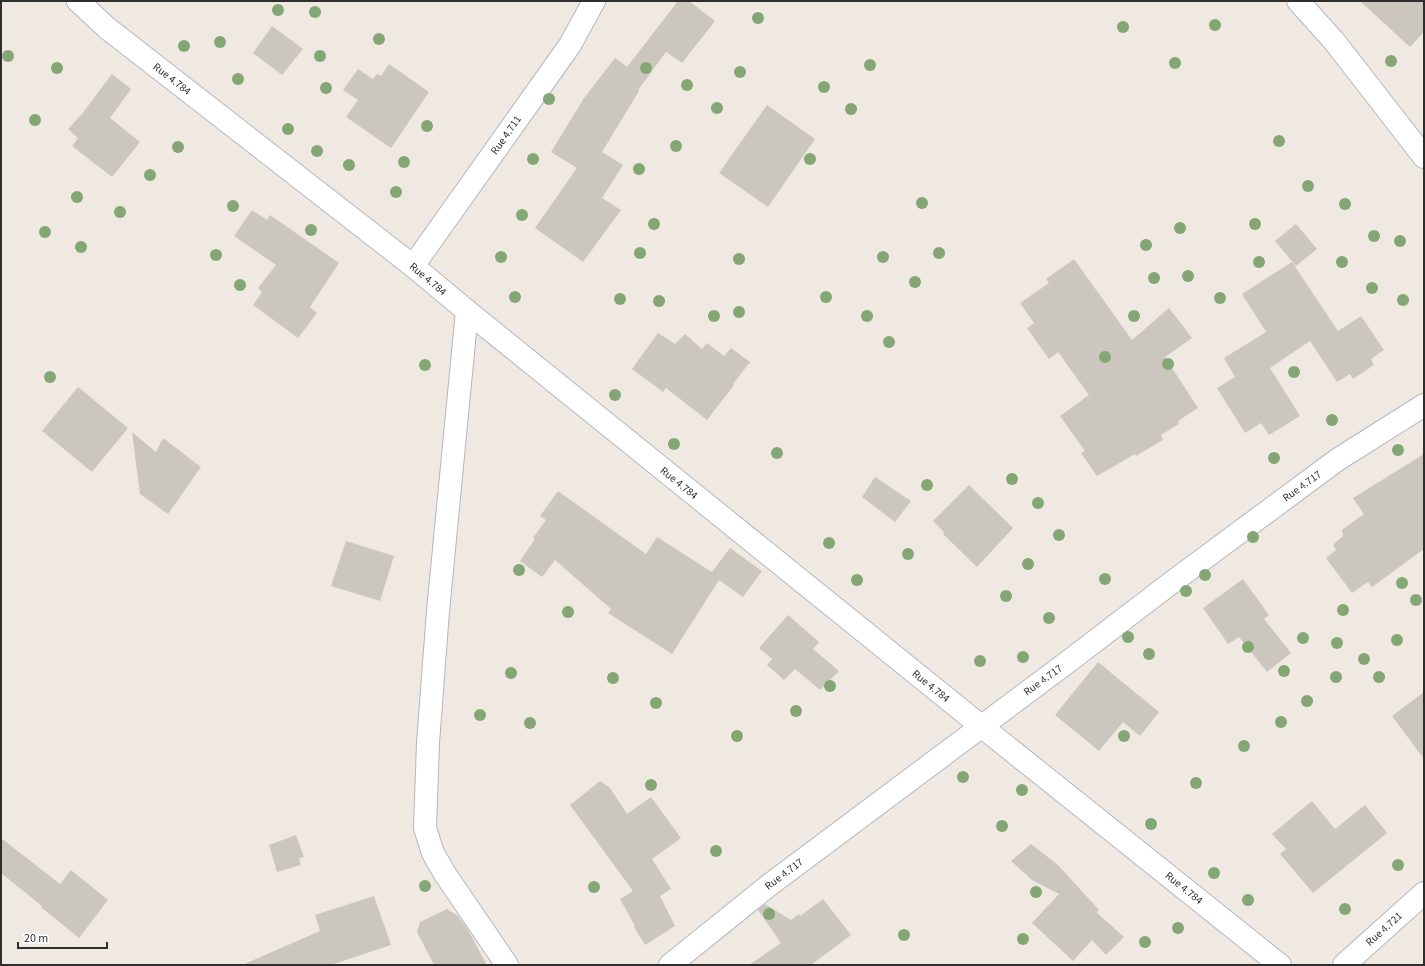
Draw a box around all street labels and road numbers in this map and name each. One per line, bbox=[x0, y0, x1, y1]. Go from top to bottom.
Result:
street label: Rue 4.784 bbox=[150, 59, 195, 99]
street label: Rue 4.711 bbox=[487, 112, 525, 158]
street label: Rue 4.784 bbox=[406, 259, 450, 299]
street label: Rue 4.784 bbox=[657, 463, 701, 503]
street label: Rue 4.717 bbox=[1280, 467, 1324, 505]
street label: Rue 4.717 bbox=[1021, 661, 1065, 699]
street label: Rue 4.784 bbox=[909, 666, 953, 706]
street label: Rue 4.717 bbox=[762, 855, 806, 893]
street label: Rue 4.784 bbox=[1162, 868, 1206, 908]
street label: Rue 4.721 bbox=[1362, 909, 1406, 949]

